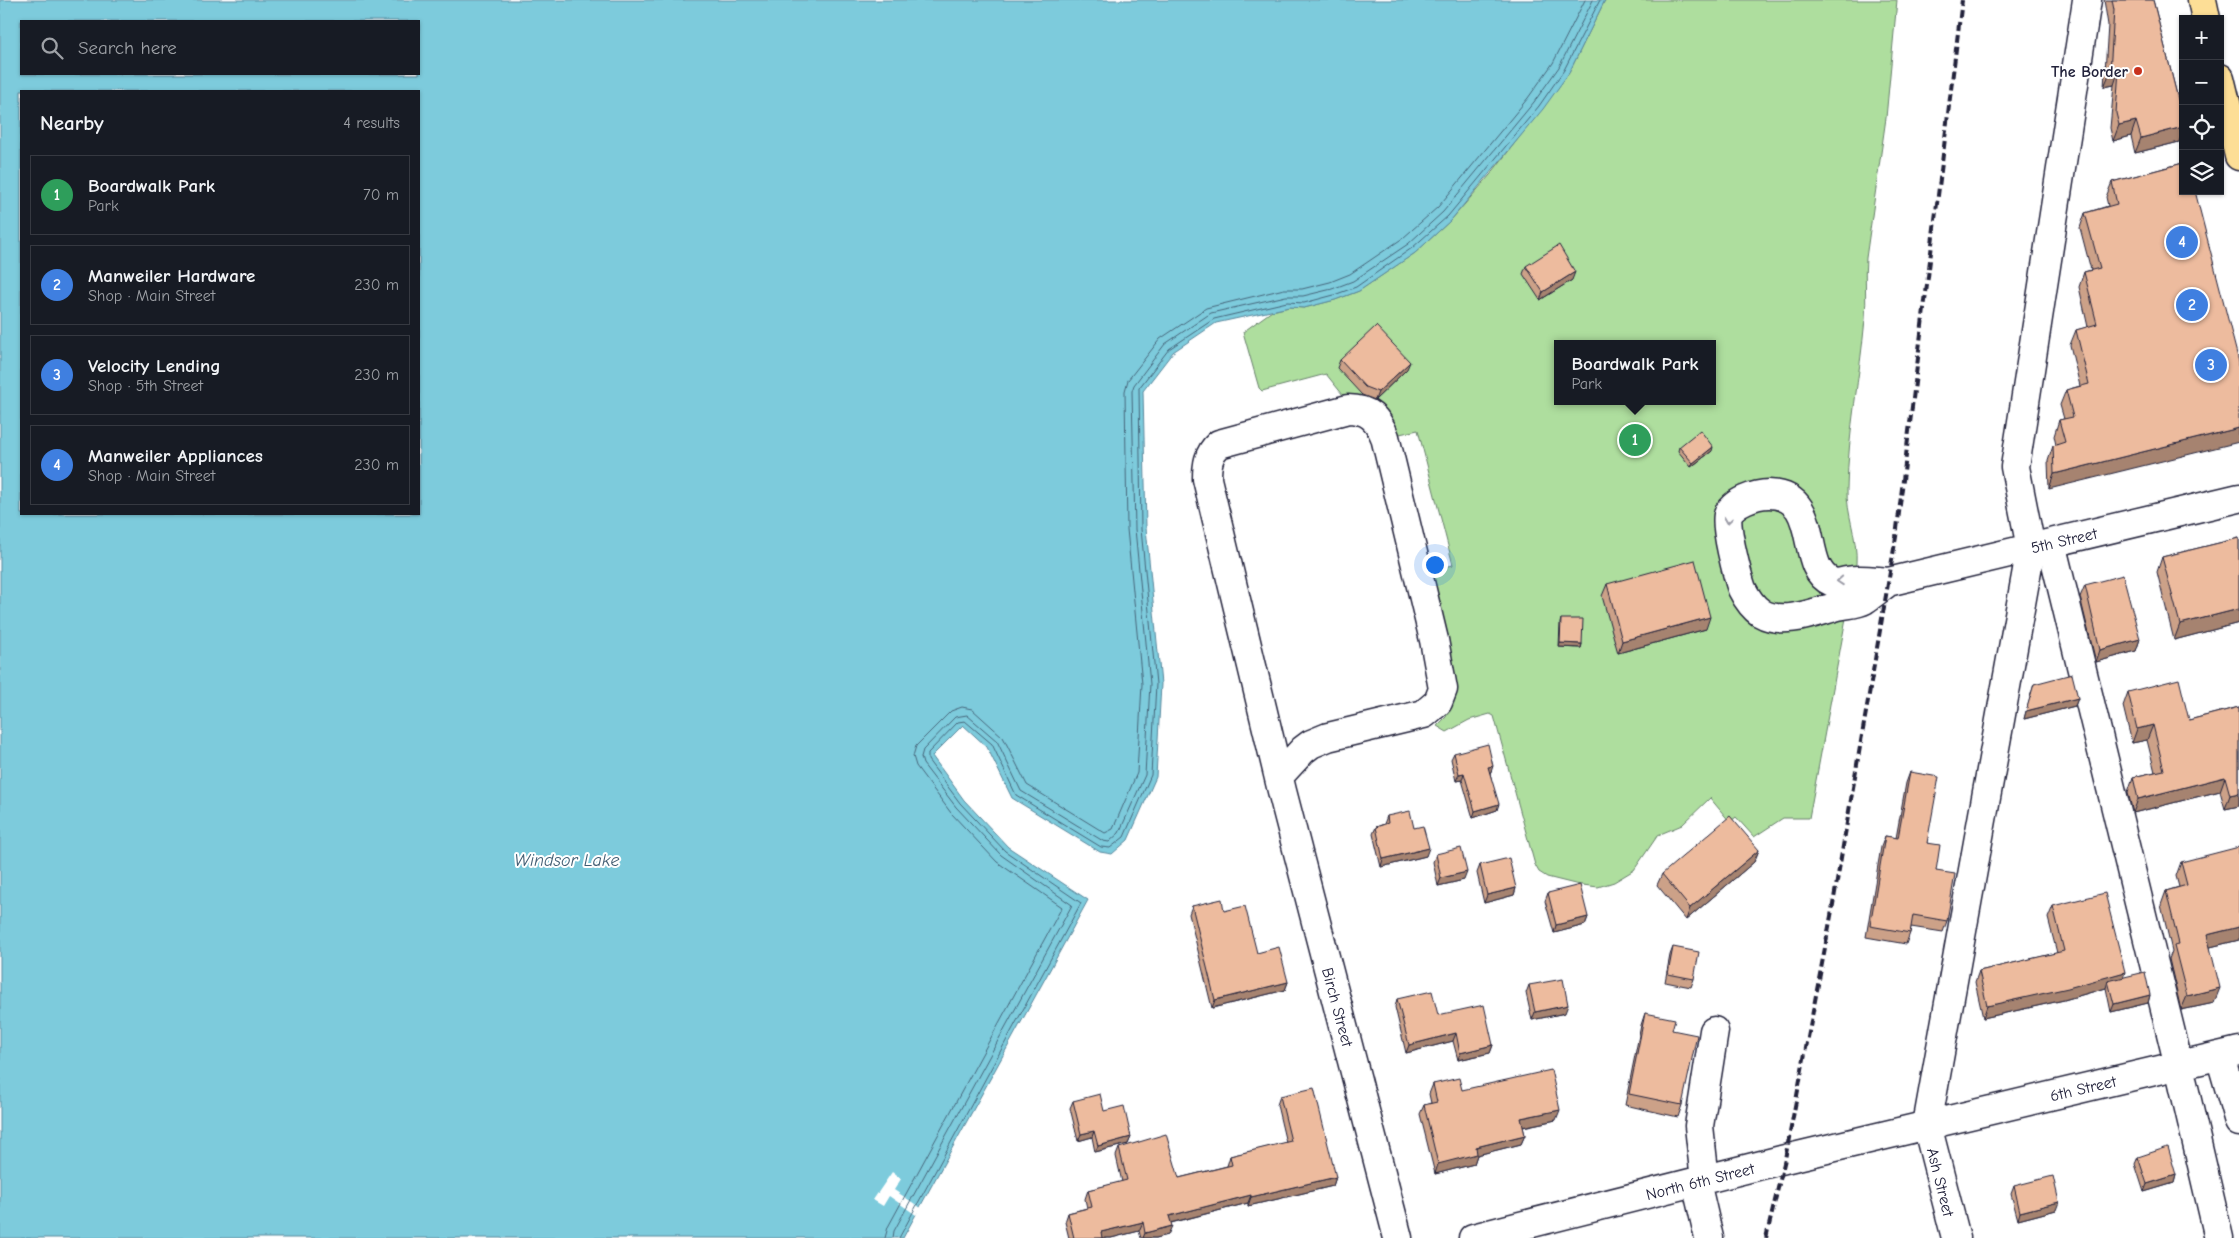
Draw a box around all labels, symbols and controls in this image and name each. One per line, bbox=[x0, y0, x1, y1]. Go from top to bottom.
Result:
map controls bbox=[2179, 15, 2224, 195]
button: + bbox=[2179, 15, 2224, 60]
search box bbox=[20, 20, 420, 75]
icon: search bbox=[38, 34, 66, 62]
text: Search here bbox=[78, 37, 177, 59]
button: − bbox=[2179, 60, 2224, 105]
place label: The Border bbox=[2051, 63, 2129, 81]
marker: The Border bbox=[2132, 65, 2144, 77]
button: locate bbox=[2179, 105, 2224, 150]
text: Nearby bbox=[40, 111, 104, 135]
text: 4 results bbox=[343, 114, 400, 132]
button: layers bbox=[2179, 150, 2224, 195]
text: Boardwalk Park bbox=[88, 175, 215, 197]
text: 1 bbox=[54, 186, 60, 204]
text: 70 m bbox=[363, 186, 399, 204]
text: Park bbox=[88, 197, 119, 215]
pin: 4 bbox=[2166, 223, 2198, 261]
text: Manweiler Hardware bbox=[88, 265, 255, 287]
text: 2 bbox=[53, 276, 61, 294]
text: 230 m bbox=[354, 276, 399, 294]
pin: 2 bbox=[2176, 286, 2208, 324]
text: Shop · Main Street bbox=[88, 287, 215, 305]
popup bbox=[1554, 340, 1716, 405]
pin: 3 bbox=[2195, 346, 2227, 384]
text: Boardwalk Park bbox=[1571, 353, 1699, 375]
text: Velocity Lending bbox=[88, 355, 221, 377]
text: 3 bbox=[53, 366, 61, 384]
text: 230 m bbox=[354, 366, 399, 384]
text: Park bbox=[1571, 375, 1602, 393]
text: Shop · 5th Street bbox=[88, 377, 203, 395]
pin: 1 bbox=[1619, 421, 1651, 459]
text: Manweiler Appliances bbox=[88, 445, 263, 467]
text: 4 bbox=[53, 456, 61, 474]
text: 230 m bbox=[354, 456, 399, 474]
text: Shop · Main Street bbox=[88, 467, 215, 485]
one-way arrow bbox=[1724, 516, 1734, 525]
street label: 5th Street bbox=[2029, 525, 2099, 557]
your location bbox=[1422, 552, 1448, 578]
one-way arrow bbox=[1836, 576, 1844, 587]
water label: Windsor Lake bbox=[514, 850, 620, 871]
street label: Birch Street bbox=[1318, 966, 1356, 1049]
street label: 6th Street bbox=[2048, 1073, 2118, 1105]
street label: Ash Street bbox=[1923, 1146, 1957, 1219]
street label: North 6th Street bbox=[1644, 1160, 1757, 1204]

